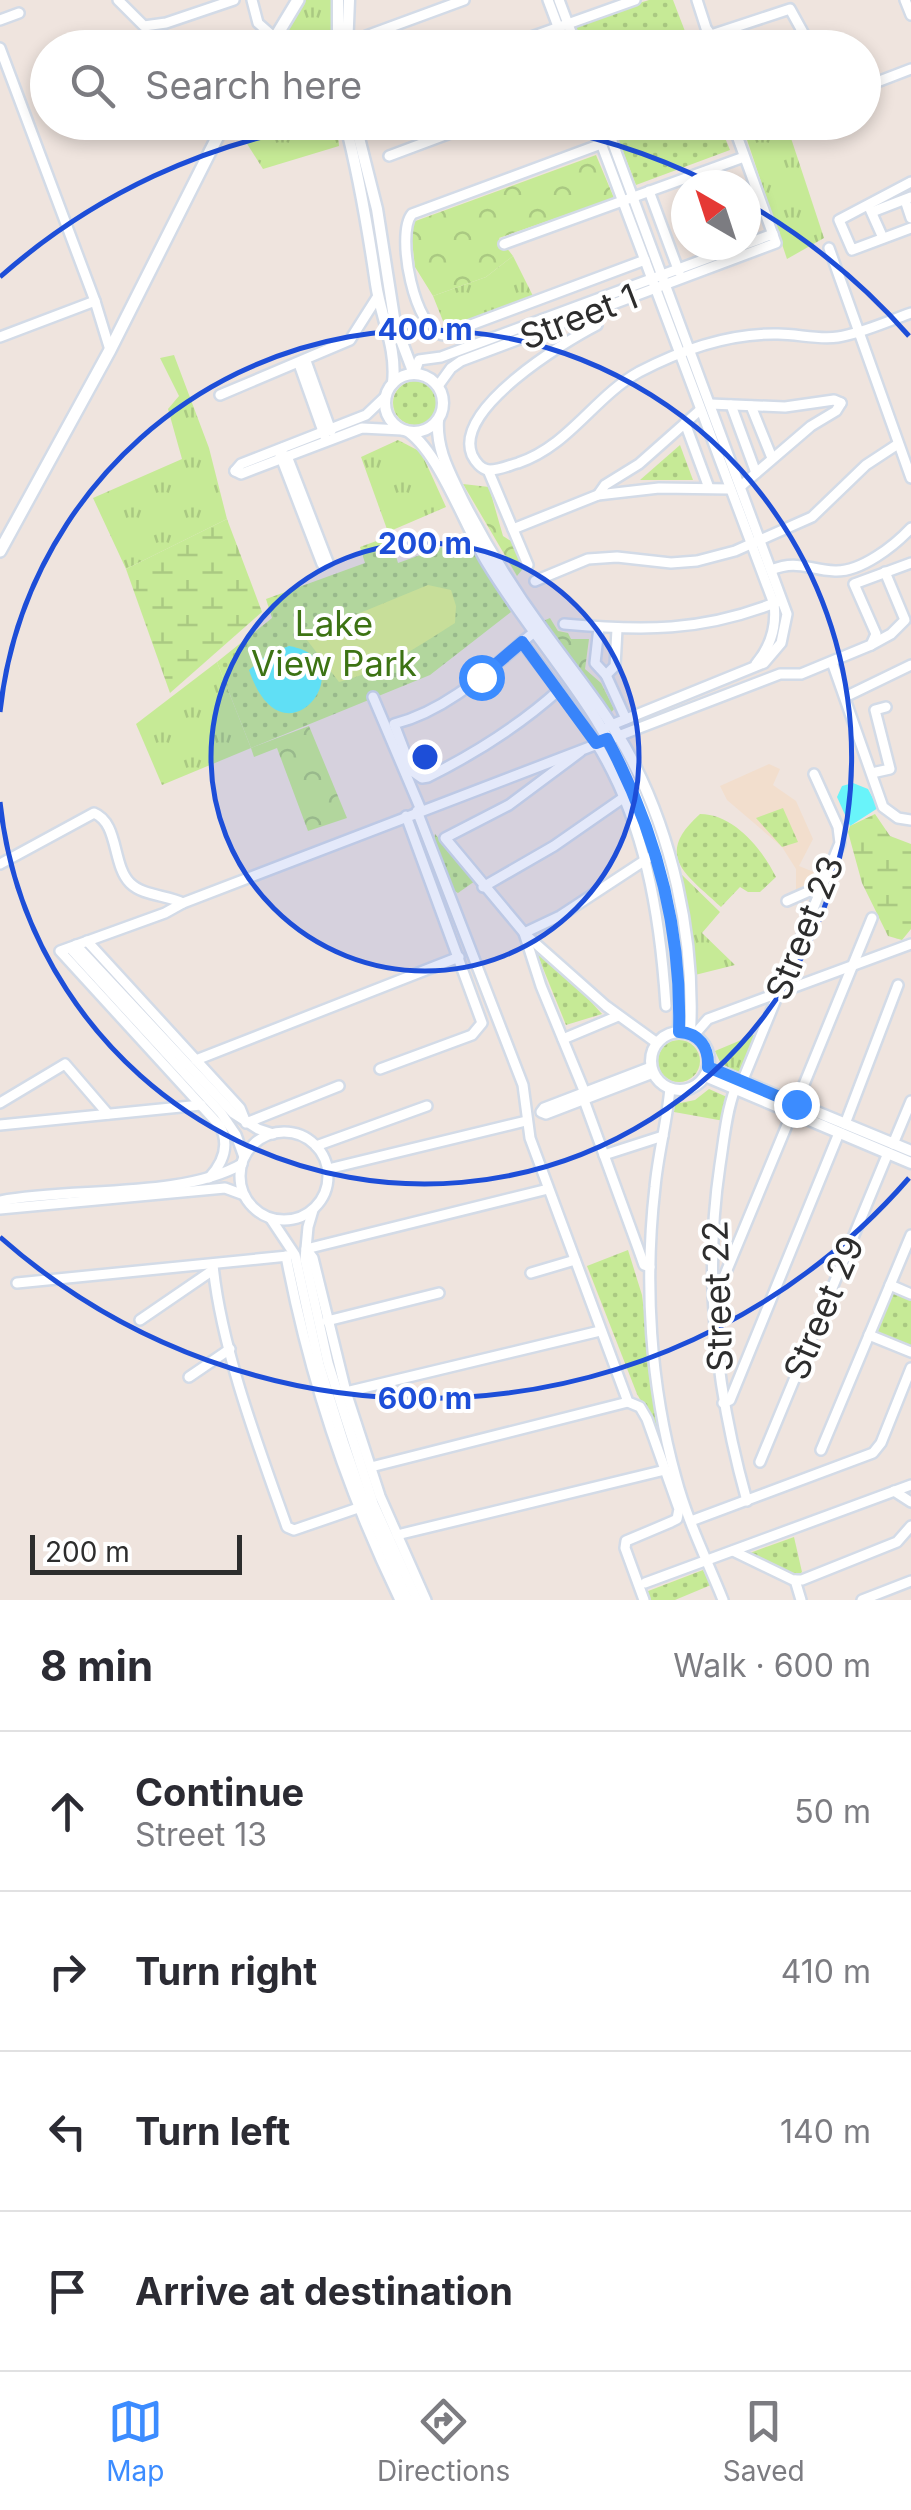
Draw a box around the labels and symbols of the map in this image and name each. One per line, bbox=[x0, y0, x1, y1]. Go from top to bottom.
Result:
north arrow bbox=[671, 170, 761, 260]
street label: Street 1 bbox=[514, 274, 644, 358]
text: 400 m bbox=[377, 311, 473, 347]
text: 200 m bbox=[378, 525, 472, 561]
park label: Lake View Park bbox=[251, 602, 417, 684]
route start bbox=[459, 655, 505, 701]
centre of rings bbox=[407, 739, 443, 775]
street label: Street 23 bbox=[756, 849, 852, 1006]
route end bbox=[774, 1082, 820, 1128]
street label: Street 22 bbox=[693, 1220, 741, 1372]
street label: Street 29 bbox=[774, 1230, 872, 1386]
text: 600 m bbox=[378, 1380, 472, 1416]
scale bar bbox=[30, 1530, 242, 1574]

